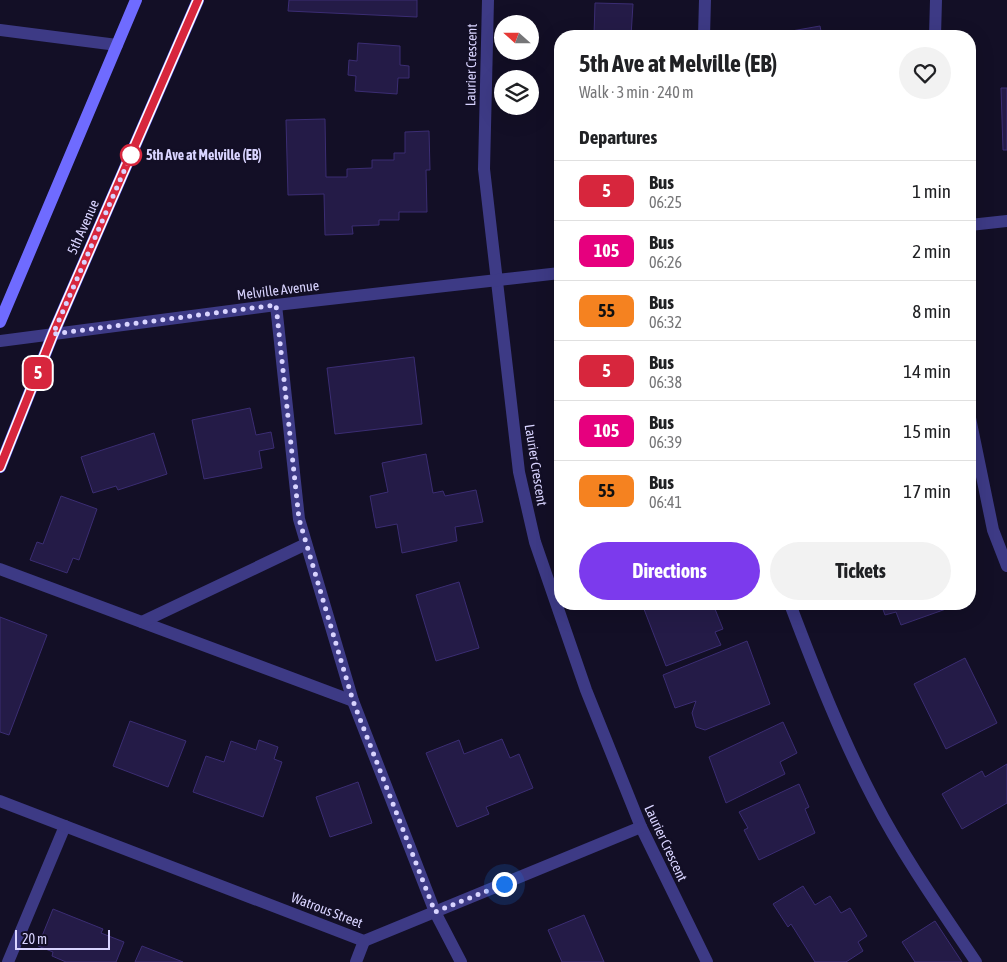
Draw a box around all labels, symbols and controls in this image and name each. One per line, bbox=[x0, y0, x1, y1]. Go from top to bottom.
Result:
north arrow bbox=[494, 15, 539, 60]
map controls bbox=[494, 15, 539, 115]
street label: Laurier Crescent bbox=[462, 24, 480, 106]
button: heart bbox=[899, 47, 951, 99]
text: 5th Ave at Melville (EB) bbox=[579, 50, 777, 77]
button: layers bbox=[494, 70, 539, 115]
text: Walk · 3 min · 240 m bbox=[579, 83, 693, 101]
text: Departures bbox=[579, 126, 657, 148]
marker: 5th Ave at Melville (EB) bbox=[120, 144, 142, 166]
place label: 5th Ave at Melville (EB) bbox=[146, 147, 262, 163]
text: Bus bbox=[649, 171, 674, 193]
text: 5 bbox=[602, 180, 611, 201]
text: 1 min bbox=[912, 180, 951, 202]
text: 06:25 bbox=[649, 193, 682, 211]
street label: 5th Avenue bbox=[64, 197, 102, 257]
text: Bus bbox=[649, 231, 674, 253]
text: 105 bbox=[594, 240, 619, 261]
text: 2 min bbox=[912, 240, 951, 262]
text: 06:26 bbox=[649, 253, 682, 271]
street label: Melville Avenue bbox=[236, 277, 320, 303]
text: Bus bbox=[649, 291, 674, 313]
text: 55 bbox=[598, 300, 615, 321]
text: 8 min bbox=[912, 300, 951, 322]
text: 06:32 bbox=[649, 313, 682, 331]
text: Bus bbox=[649, 351, 674, 373]
line badge: 5 bbox=[22, 357, 54, 389]
text: 5 bbox=[602, 360, 611, 381]
text: 14 min bbox=[903, 360, 951, 382]
text: 5 bbox=[34, 362, 42, 383]
text: 06:38 bbox=[649, 373, 682, 391]
text: Bus bbox=[649, 411, 674, 433]
text: 105 bbox=[594, 420, 619, 441]
text: 15 min bbox=[903, 420, 951, 442]
street label: Laurier Crescent bbox=[522, 423, 550, 507]
text: 06:39 bbox=[649, 433, 682, 451]
text: Bus bbox=[649, 471, 674, 493]
text: 55 bbox=[598, 480, 615, 501]
text: 17 min bbox=[903, 480, 951, 502]
text: 06:41 bbox=[649, 493, 682, 511]
button: Directions bbox=[579, 542, 760, 600]
button: Tickets bbox=[770, 542, 951, 600]
street label: Laurier Crescent bbox=[641, 802, 691, 884]
your location bbox=[492, 872, 517, 897]
street label: Watrous Street bbox=[289, 889, 365, 931]
scale bar bbox=[15, 927, 110, 950]
text: 20 m bbox=[22, 931, 47, 947]

